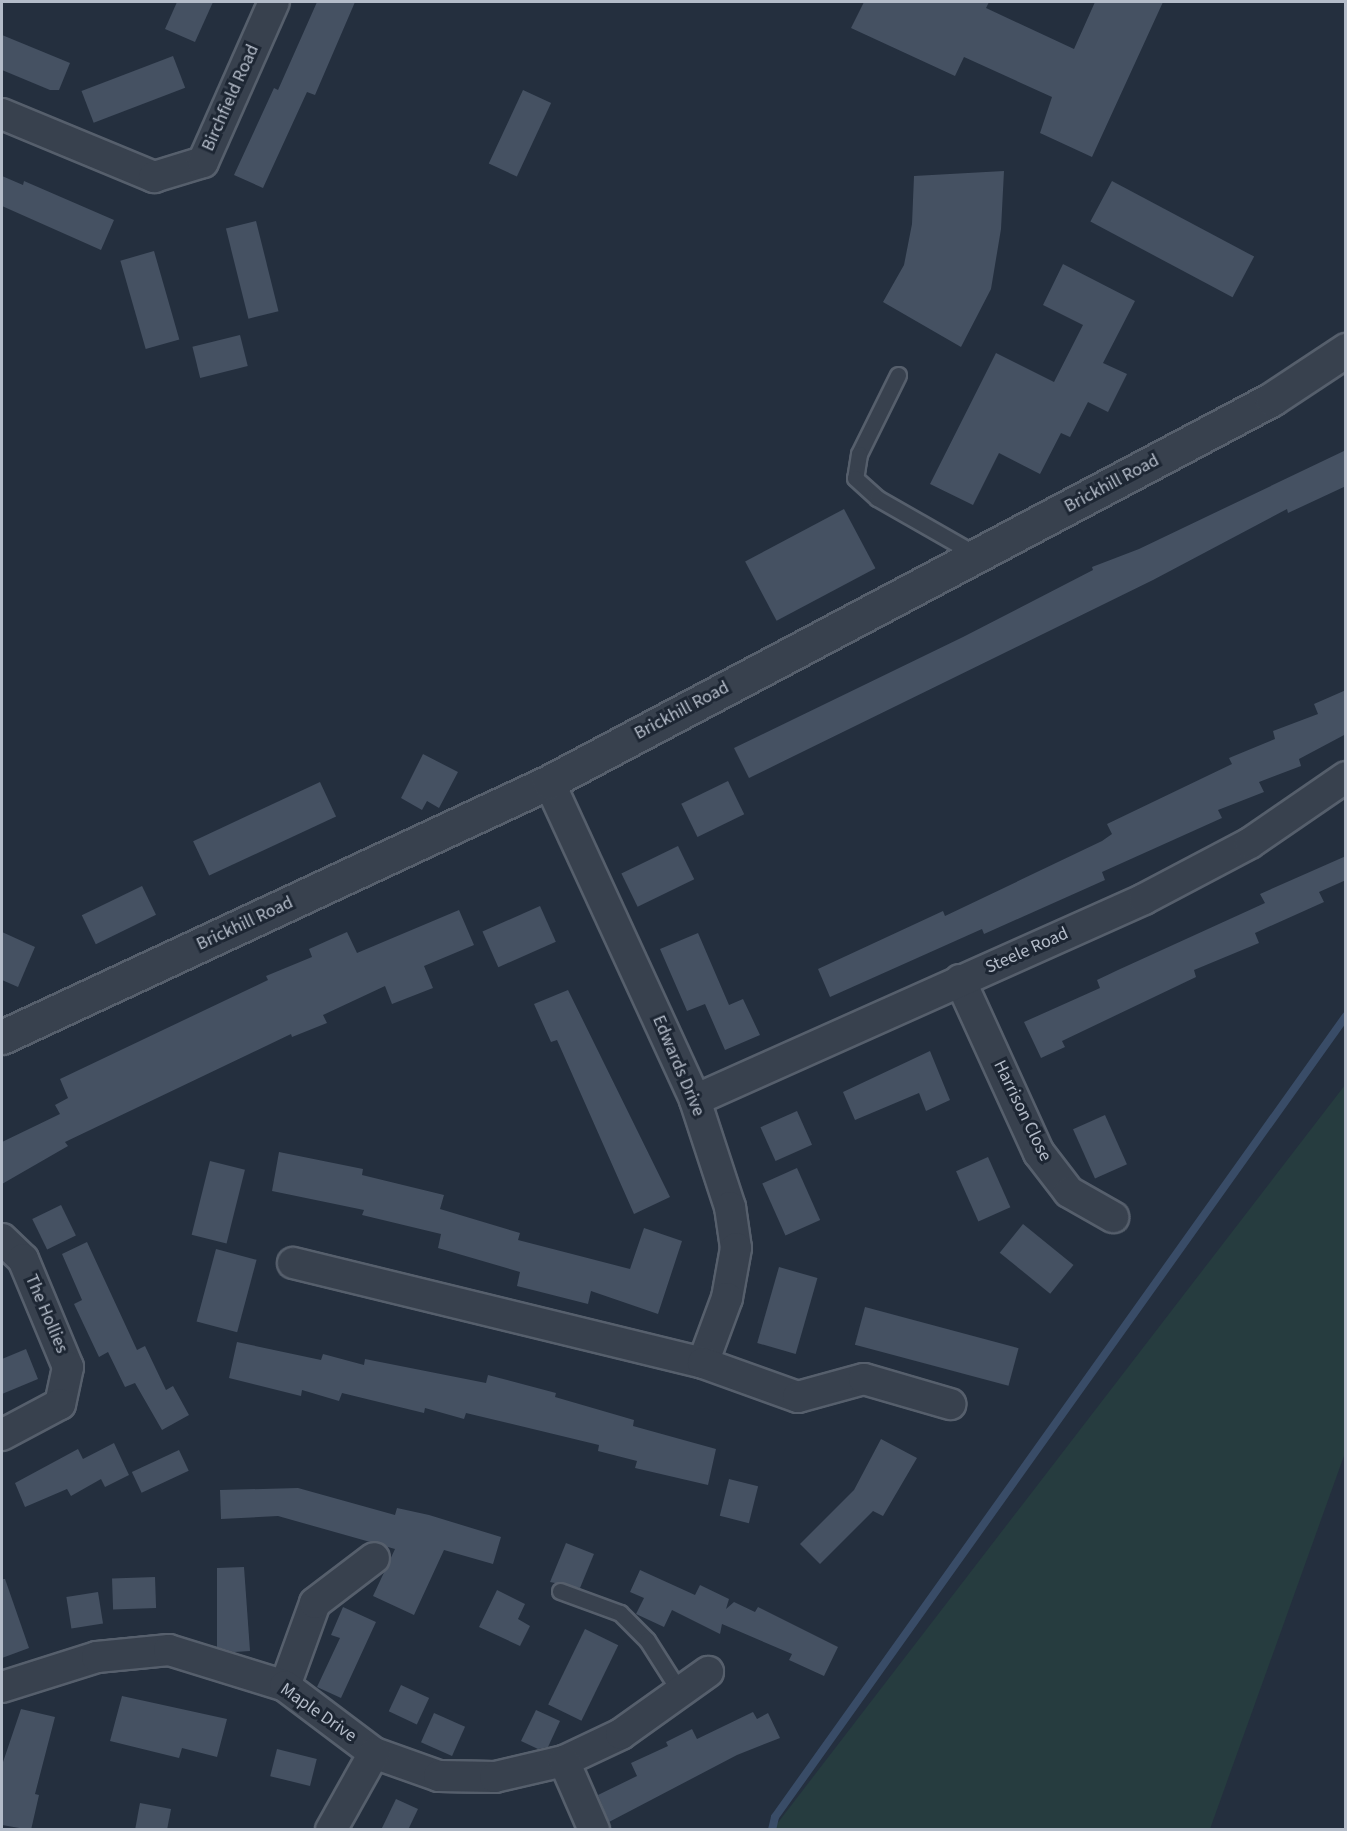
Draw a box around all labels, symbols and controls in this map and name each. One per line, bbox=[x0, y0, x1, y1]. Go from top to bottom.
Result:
street label: Birchfield Road bbox=[198, 41, 264, 155]
street label: Brickhill Road bbox=[1061, 450, 1163, 518]
street label: Brickhill Road bbox=[631, 677, 733, 745]
street label: Brickhill Road bbox=[193, 892, 297, 956]
street label: Steele Road bbox=[982, 923, 1072, 979]
street label: Edwards Drive bbox=[647, 1012, 709, 1120]
street label: Harrison Close bbox=[988, 1057, 1056, 1165]
street label: The Hollies bbox=[20, 1271, 72, 1357]
street label: Maple Drive bbox=[276, 1679, 360, 1747]

